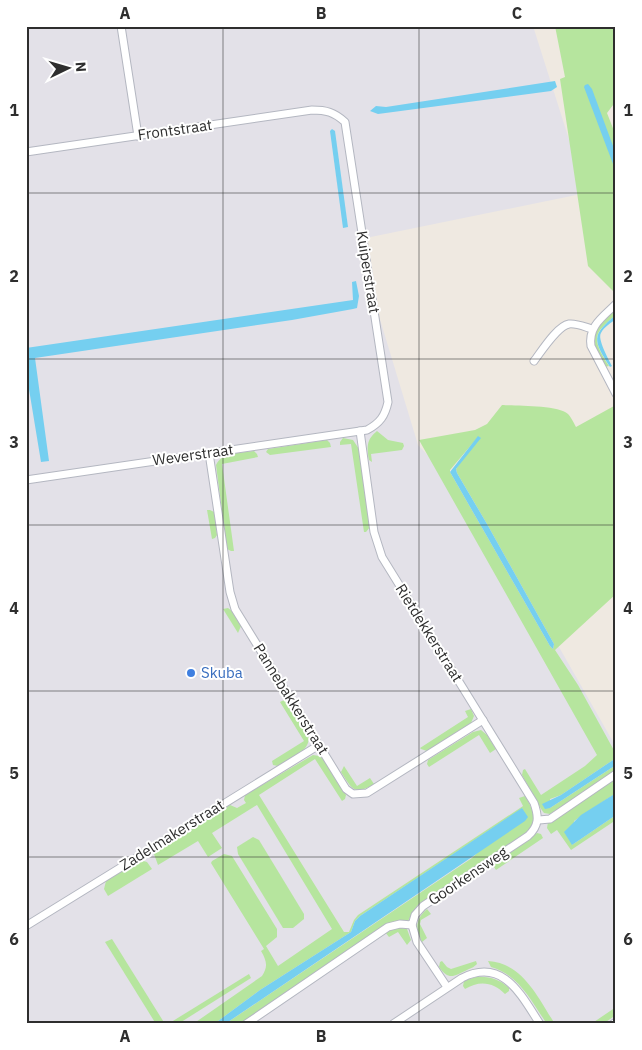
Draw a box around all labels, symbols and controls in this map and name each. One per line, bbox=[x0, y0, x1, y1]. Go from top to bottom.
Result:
text: A bbox=[120, 3, 131, 23]
text: B bbox=[316, 3, 327, 23]
text: C bbox=[512, 3, 522, 23]
north arrow bbox=[42, 42, 92, 92]
text: N bbox=[72, 61, 90, 73]
text: 1 bbox=[9, 100, 19, 120]
text: 1 bbox=[623, 100, 633, 120]
street label: Frontstraat bbox=[137, 115, 213, 144]
street label: Kuiperstraat bbox=[353, 229, 384, 315]
text: 2 bbox=[9, 266, 19, 286]
text: 2 bbox=[623, 266, 633, 286]
text: 3 bbox=[9, 432, 19, 452]
text: 3 bbox=[623, 432, 633, 452]
street label: Weverstraat bbox=[151, 439, 235, 470]
street label: Rietdekkerstraat bbox=[392, 580, 467, 685]
text: 4 bbox=[9, 598, 19, 618]
text: 4 bbox=[623, 598, 633, 618]
street label: Pannebakkerstraat bbox=[250, 640, 333, 758]
place label: Skuba bbox=[201, 663, 243, 682]
marker: Skuba bbox=[185, 667, 197, 679]
text: 5 bbox=[9, 763, 19, 783]
text: 5 bbox=[623, 763, 633, 783]
street label: Zadelmakerstraat bbox=[116, 795, 227, 874]
street label: Goorkensweg bbox=[424, 842, 511, 909]
text: 6 bbox=[9, 929, 19, 949]
text: 6 bbox=[623, 929, 633, 949]
text: A bbox=[120, 1026, 131, 1046]
text: B bbox=[316, 1026, 327, 1046]
text: C bbox=[512, 1026, 522, 1046]

